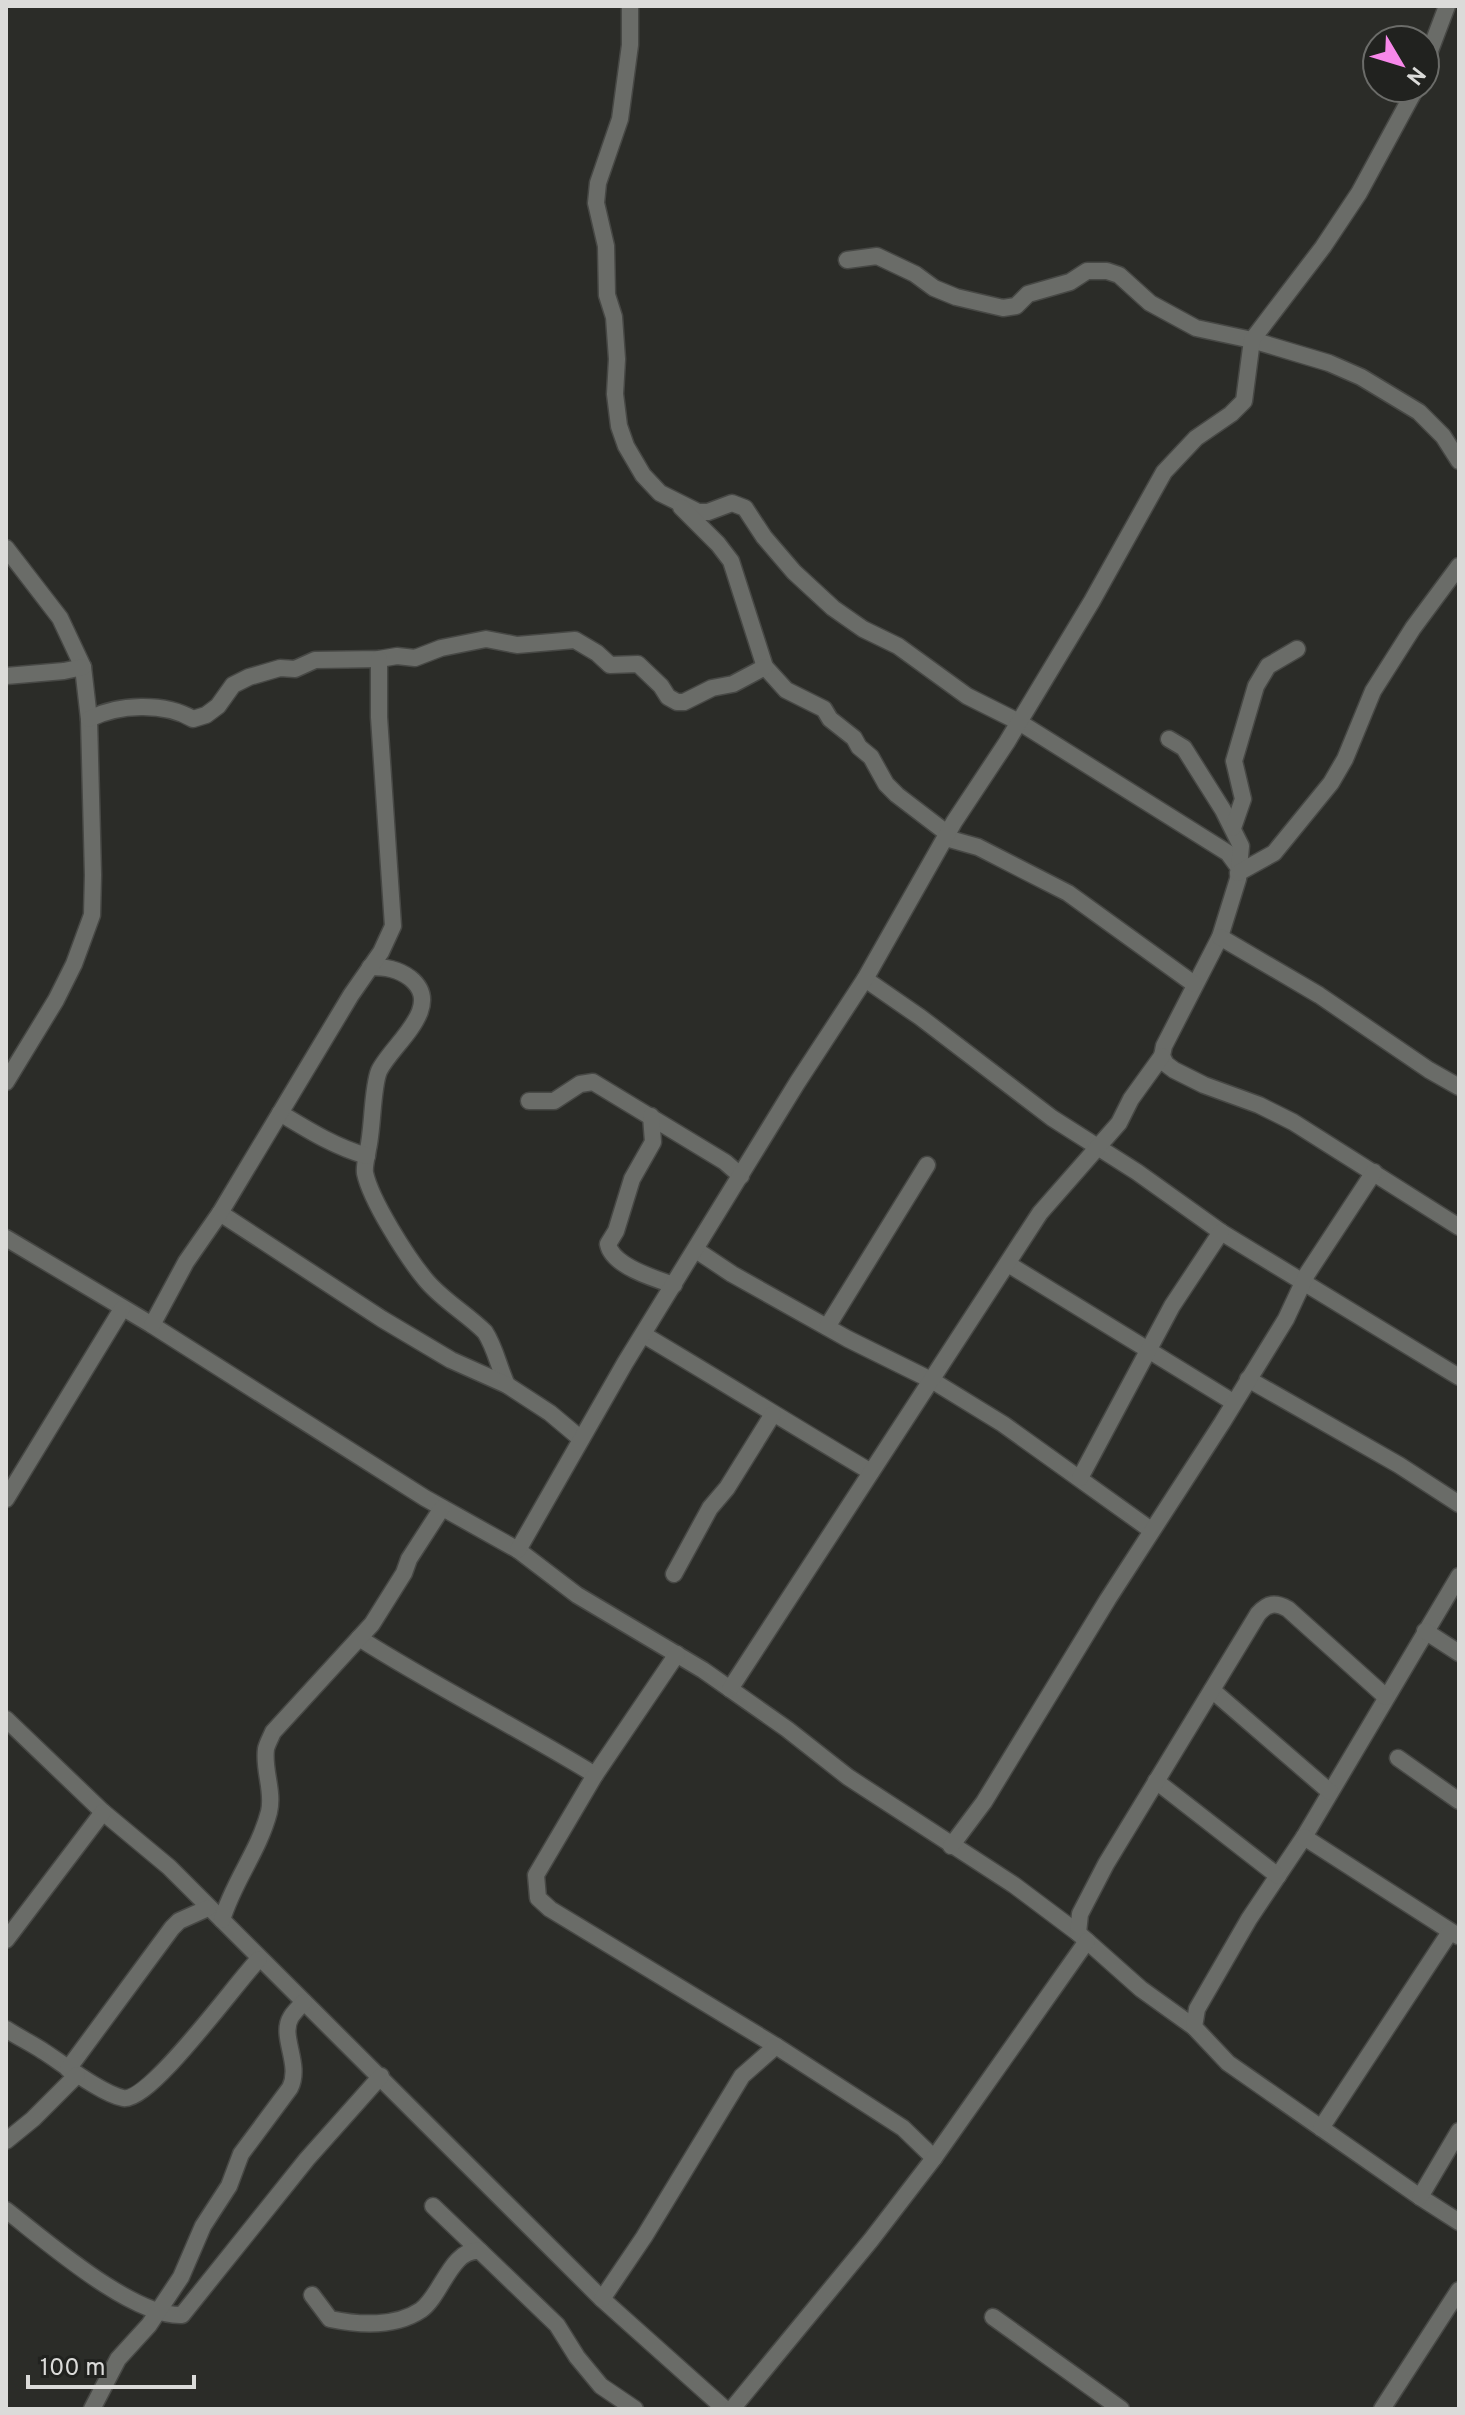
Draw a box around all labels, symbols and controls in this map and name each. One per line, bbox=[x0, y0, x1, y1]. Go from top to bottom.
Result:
north arrow bbox=[1361, 24, 1441, 104]
text: N bbox=[1399, 60, 1430, 89]
scale bar bbox=[28, 2339, 194, 2389]
text: 100 m bbox=[40, 2354, 106, 2384]

